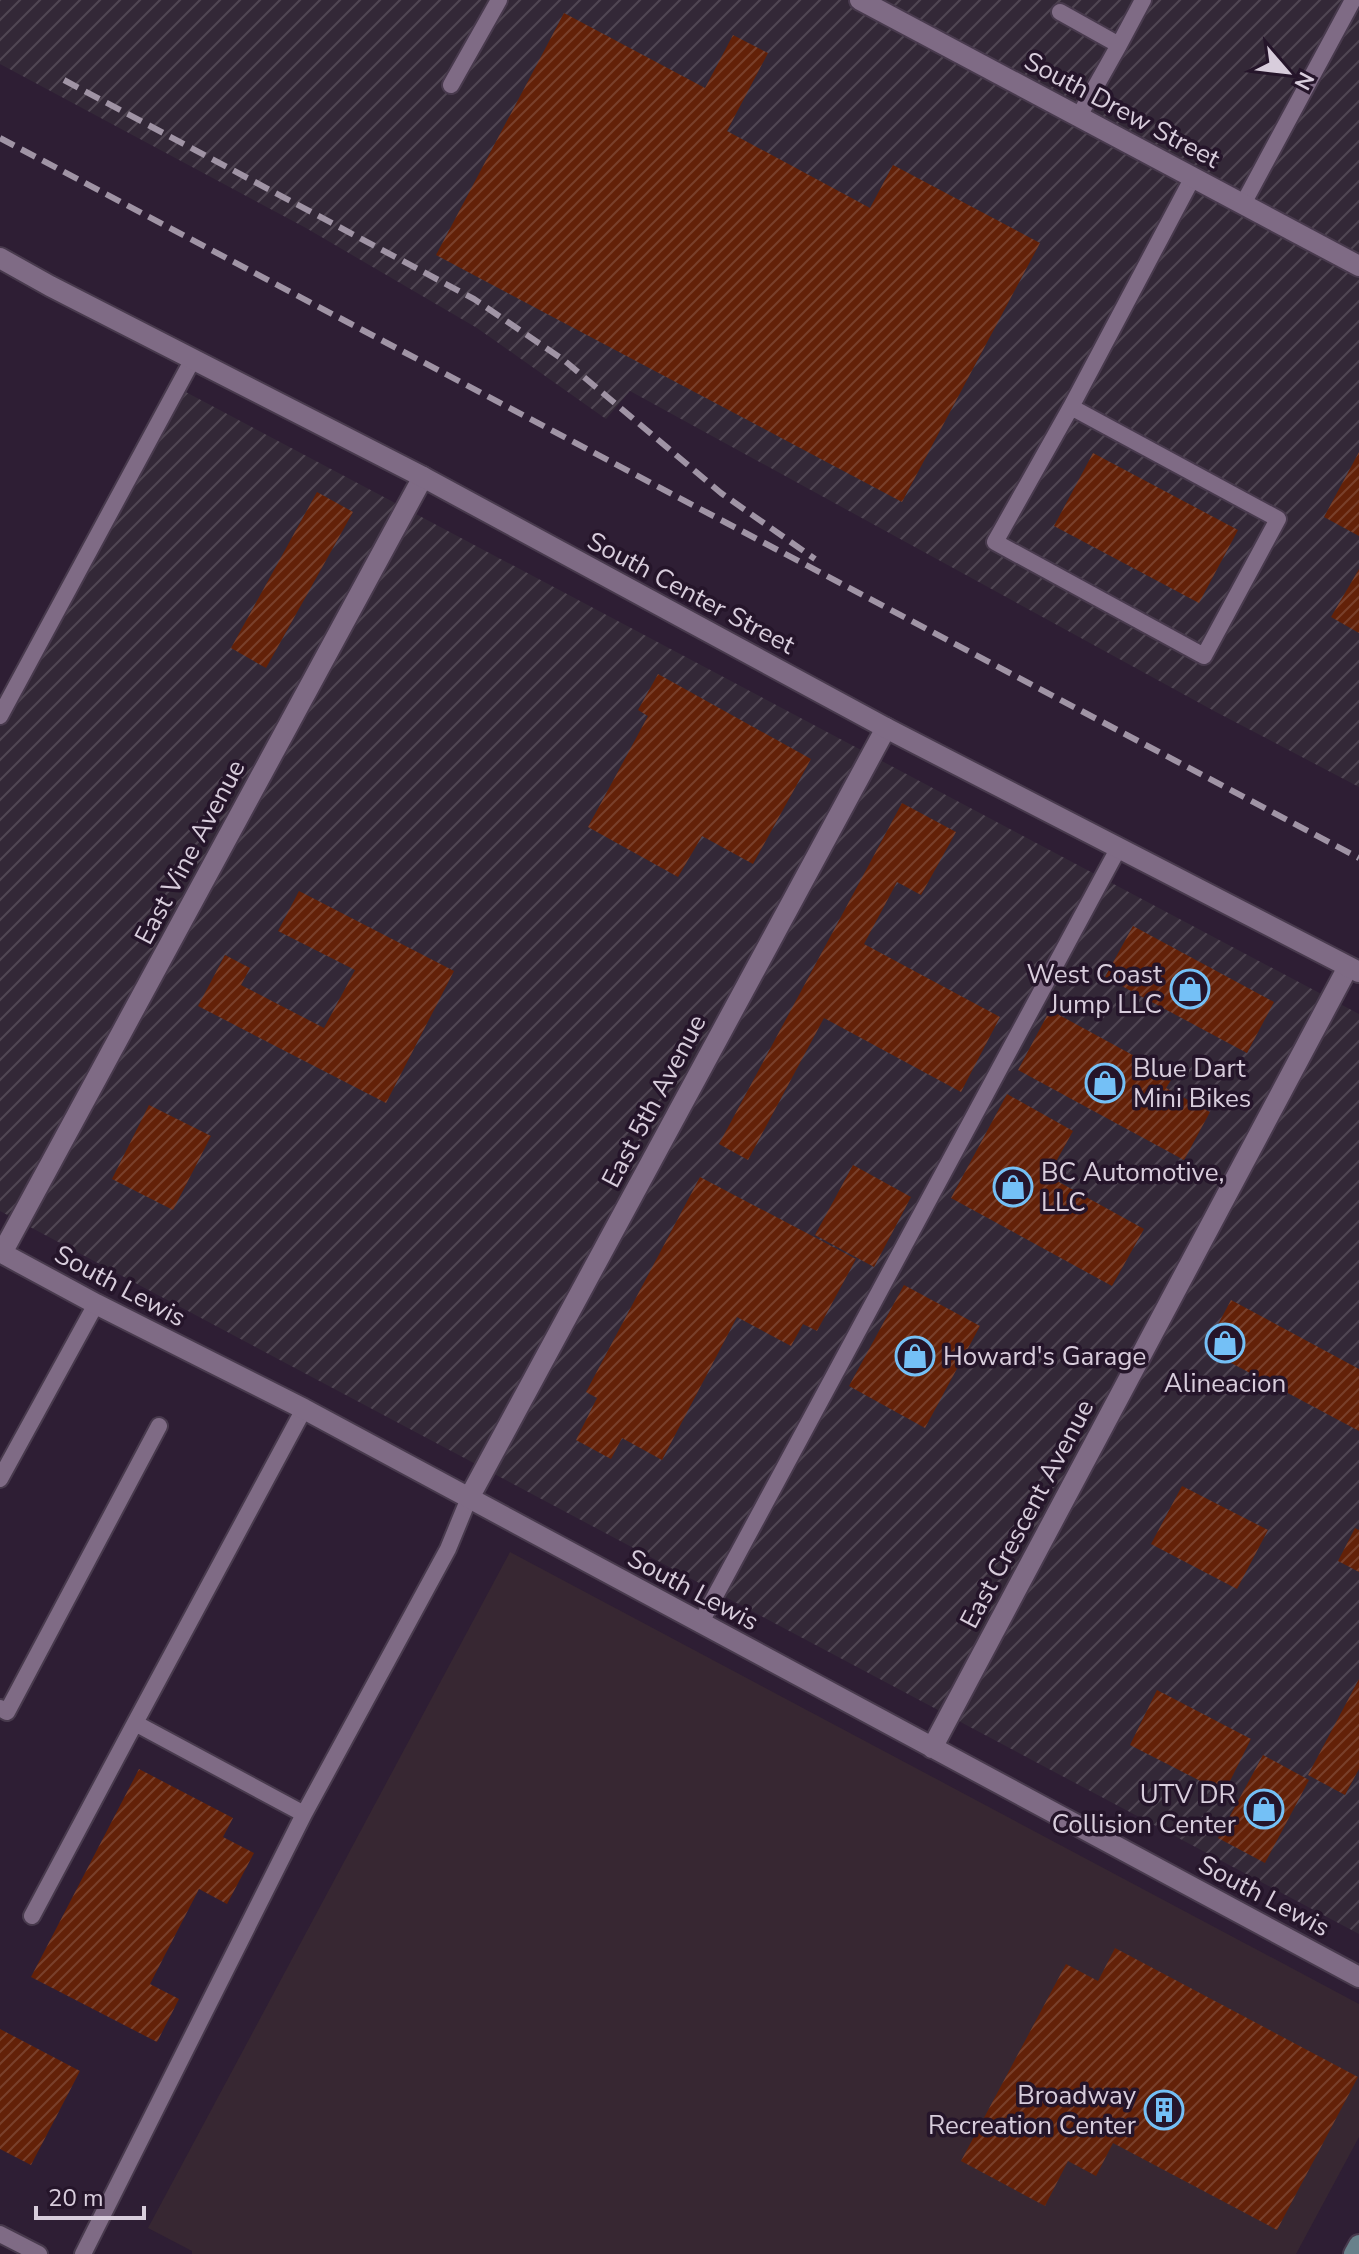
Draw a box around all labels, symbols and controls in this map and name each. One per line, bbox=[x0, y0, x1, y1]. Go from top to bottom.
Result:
north arrow bbox=[1247, 32, 1327, 112]
street label: South Drew Street bbox=[1018, 44, 1227, 177]
text: N bbox=[1287, 67, 1321, 95]
street label: South Center Street bbox=[581, 523, 802, 663]
street label: East Vine Avenue bbox=[127, 753, 253, 951]
place label: West Coast Jump LLC bbox=[1027, 957, 1163, 1022]
shop icon: West Coast Jump LLC bbox=[1169, 968, 1211, 1010]
street label: East 5th Avenue bbox=[594, 1008, 714, 1194]
place label: Blue Dart Mini Bikes bbox=[1133, 1051, 1251, 1116]
shop icon: Blue Dart Mini Bikes bbox=[1084, 1062, 1126, 1104]
place label: BC Automotive, LLC bbox=[1041, 1155, 1224, 1220]
shop icon: BC Automotive, LLC bbox=[992, 1166, 1034, 1208]
street label: South Lewis bbox=[48, 1237, 192, 1335]
shop icon: Alineacion bbox=[1204, 1322, 1246, 1364]
shop icon: Howard's Garage bbox=[894, 1335, 936, 1377]
place label: Howard's Garage bbox=[943, 1339, 1146, 1374]
place label: Alineacion bbox=[1164, 1366, 1286, 1401]
street label: East Crescent Avenue bbox=[952, 1393, 1102, 1635]
street label: South Lewis bbox=[621, 1541, 765, 1639]
place label: UTV DR Collision Center bbox=[1052, 1777, 1237, 1842]
shop icon: UTV DR Collision Center bbox=[1243, 1788, 1285, 1830]
street label: South Lewis bbox=[1192, 1847, 1336, 1945]
place label: Broadway Recreation Center bbox=[928, 2078, 1137, 2143]
building icon: Broadway Recreation Center bbox=[1143, 2089, 1185, 2131]
scale bar bbox=[36, 2170, 144, 2220]
text: 20 m bbox=[48, 2182, 104, 2214]

